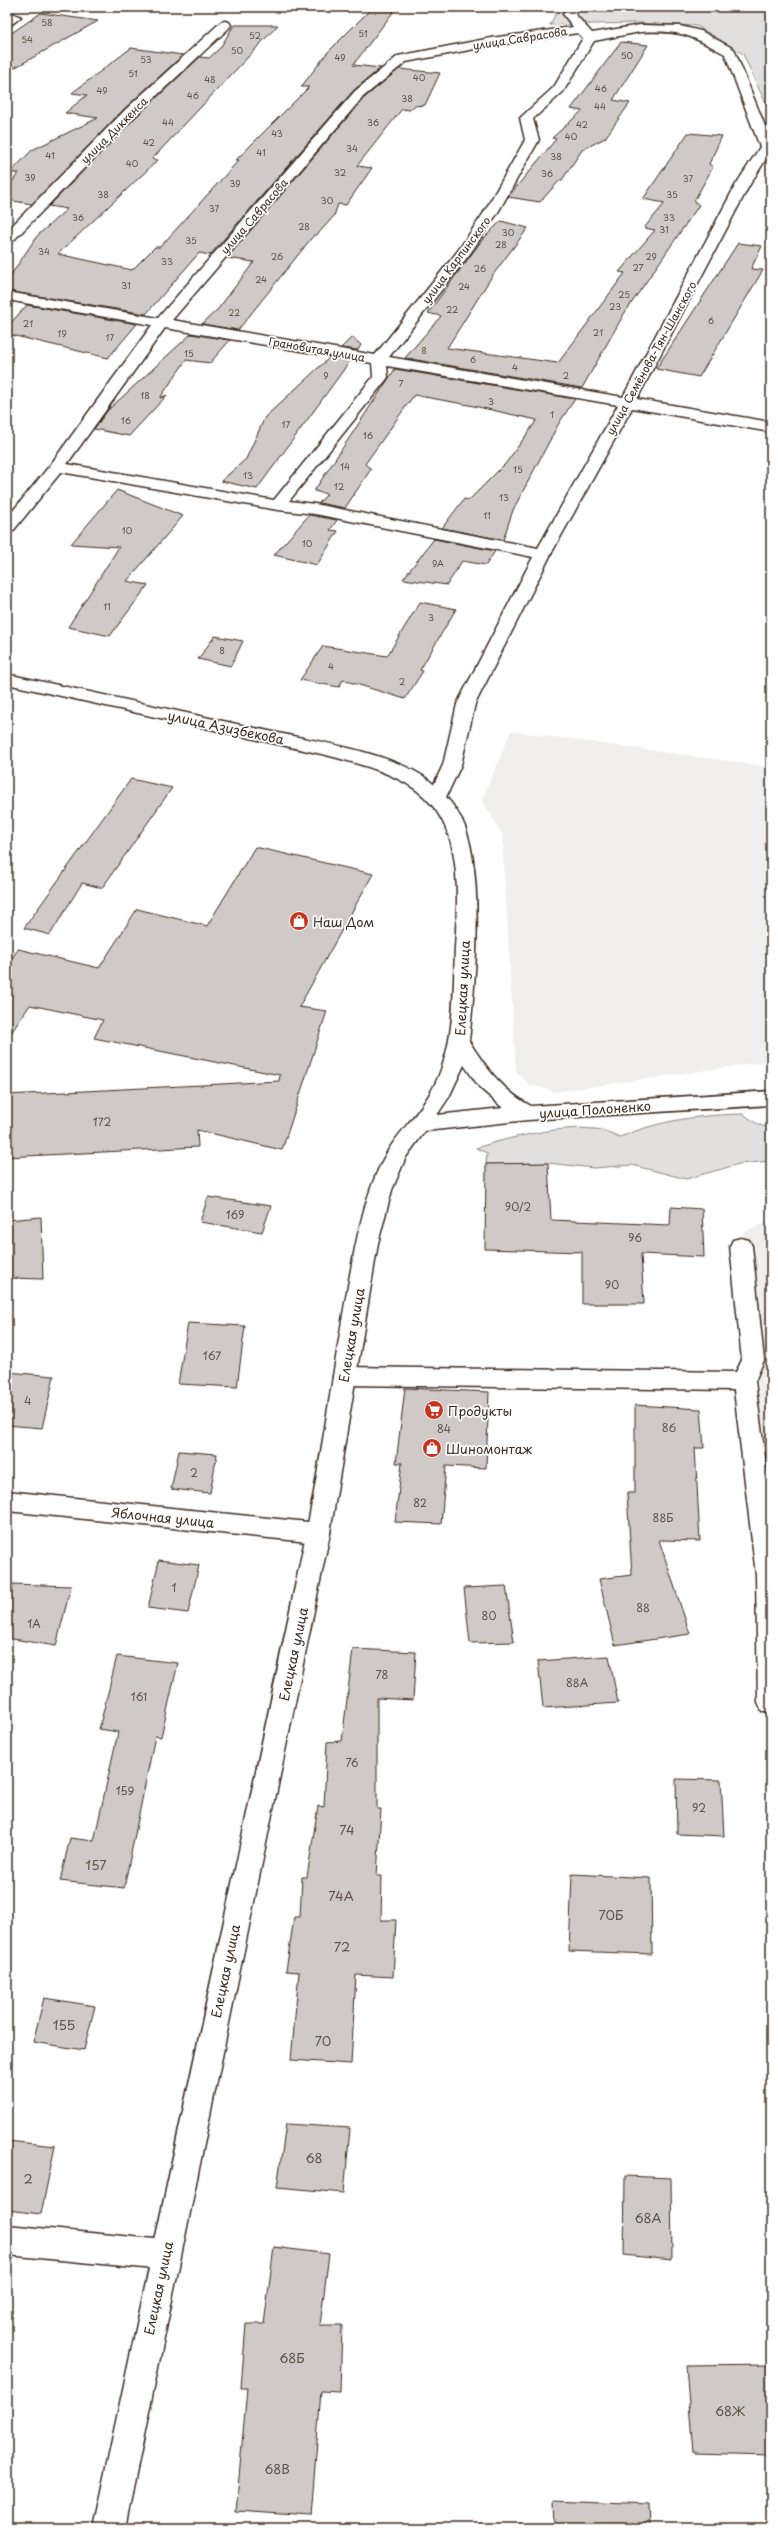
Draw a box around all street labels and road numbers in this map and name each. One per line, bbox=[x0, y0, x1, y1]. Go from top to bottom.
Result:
street label: улица Саврасова bbox=[471, 22, 569, 54]
street label: улица Диккенса bbox=[77, 93, 151, 167]
street label: улица Саврасова bbox=[216, 174, 292, 258]
street label: улица Карпинского bbox=[418, 213, 494, 307]
street label: улица Семёнова-Тян-Шанского bbox=[602, 278, 700, 438]
street label: Грановитая улица bbox=[267, 332, 367, 366]
street label: улица Азизбекова bbox=[166, 705, 287, 749]
street label: Елецкая улица bbox=[450, 939, 474, 1036]
street label: улица Полоненко bbox=[538, 1096, 652, 1122]
street label: Елецкая улица bbox=[333, 1286, 369, 1384]
street label: Яблочная улица bbox=[111, 1502, 216, 1532]
street label: Елецкая улица bbox=[274, 1605, 312, 1703]
street label: Елецкая улица bbox=[206, 1922, 244, 2020]
street label: Елецкая улица bbox=[139, 2239, 177, 2337]

